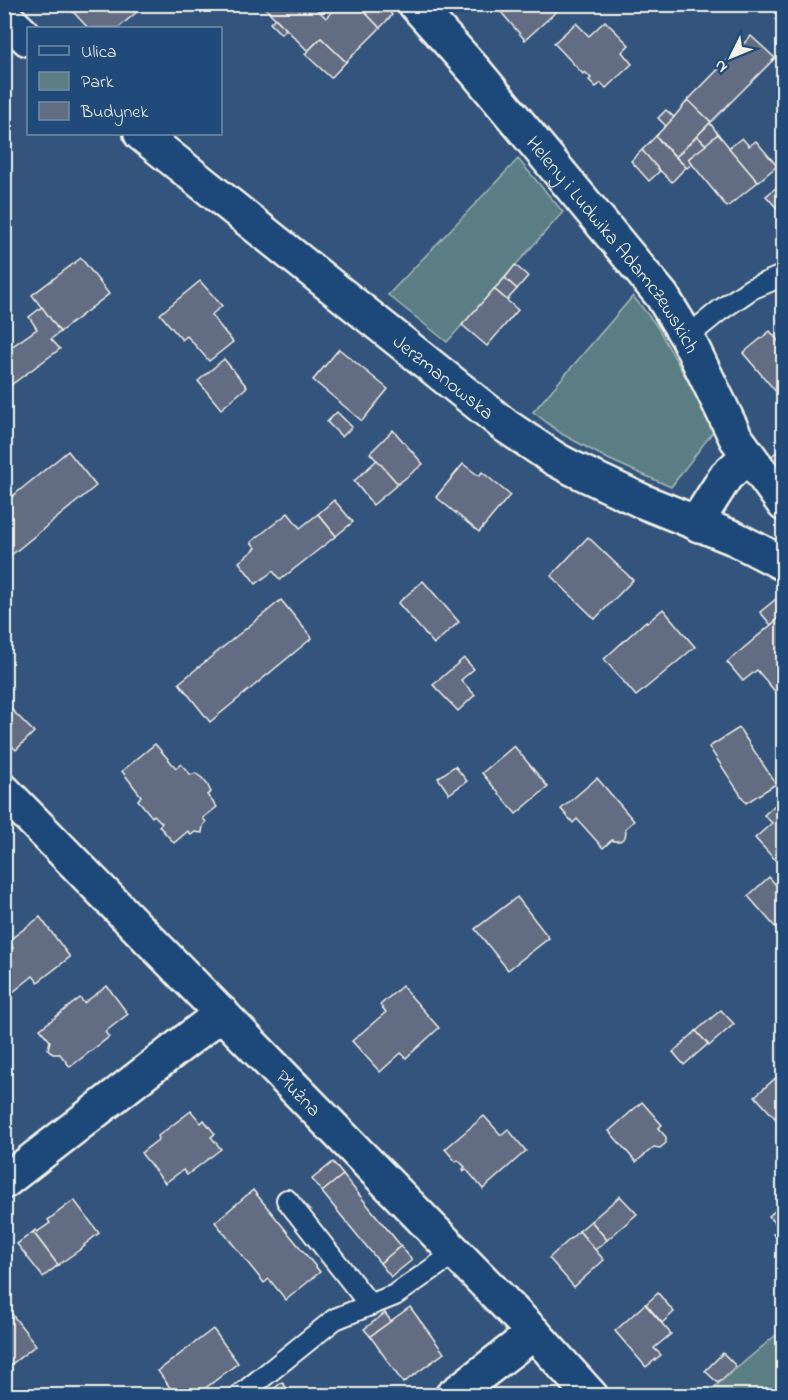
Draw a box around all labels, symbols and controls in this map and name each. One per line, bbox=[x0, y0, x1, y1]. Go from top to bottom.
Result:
legend bbox=[27, 27, 222, 135]
north arrow bbox=[701, 27, 761, 87]
text: Ulica bbox=[81, 40, 116, 66]
text: N bbox=[709, 54, 734, 78]
text: Park bbox=[81, 70, 114, 96]
text: Budynek bbox=[80, 100, 148, 126]
street label: Heleny i Ludwika Adamczewskich bbox=[518, 131, 705, 359]
street label: Jerzmanowska bbox=[385, 329, 499, 428]
street label: Płużna bbox=[268, 1065, 327, 1124]

